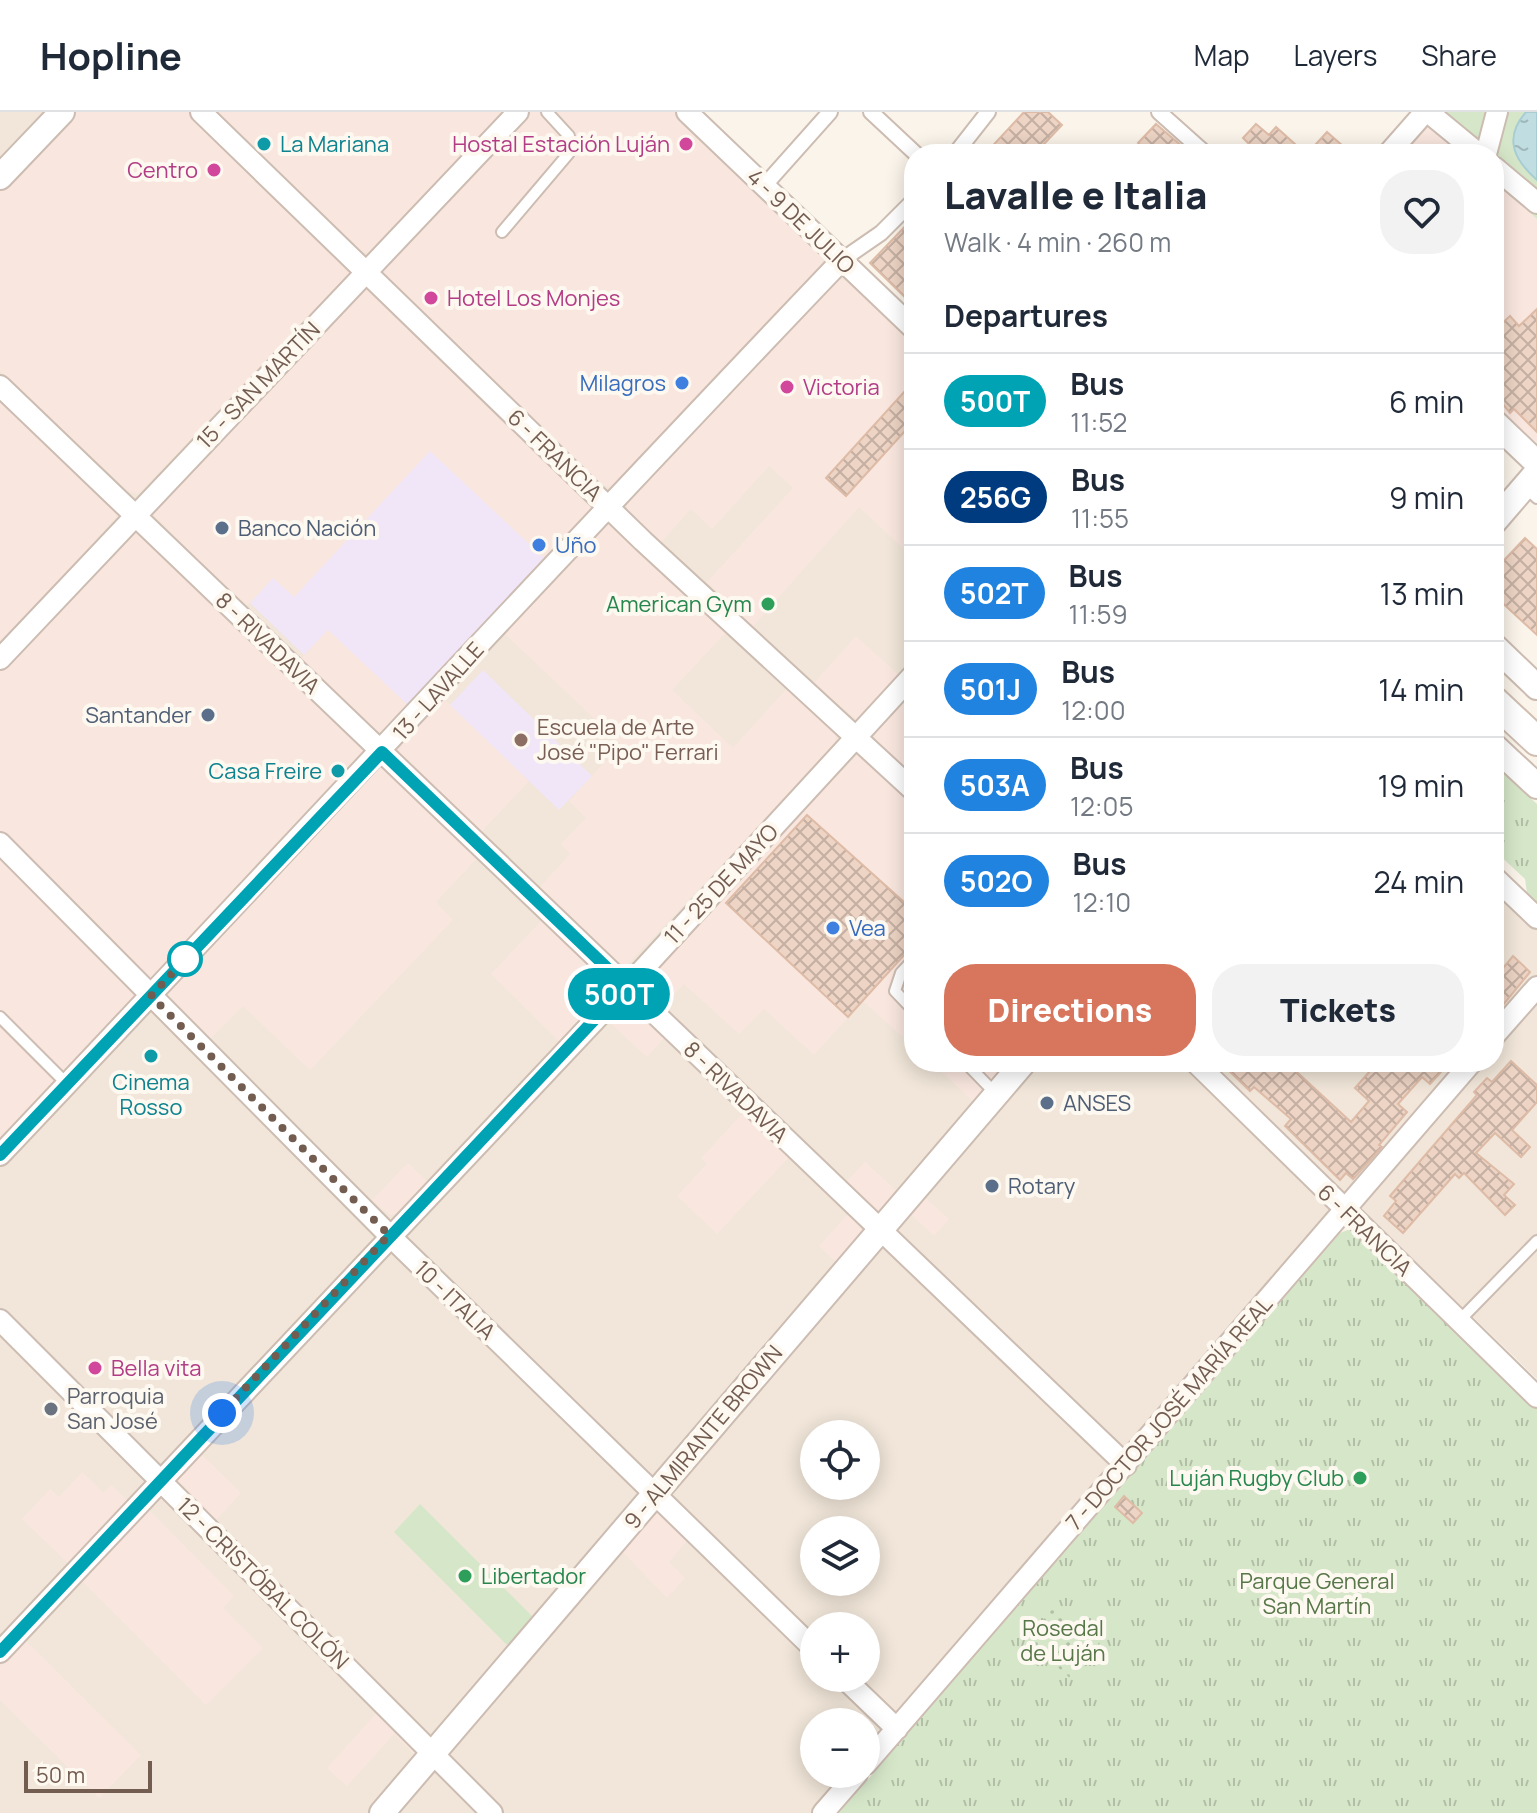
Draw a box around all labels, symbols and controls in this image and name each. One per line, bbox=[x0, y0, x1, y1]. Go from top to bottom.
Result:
text: Hopline bbox=[40, 29, 182, 81]
text: Map bbox=[1194, 36, 1250, 74]
text: Layers bbox=[1294, 36, 1377, 74]
text: Share bbox=[1421, 36, 1497, 74]
place label: La Mariana bbox=[280, 129, 389, 159]
place label: Hostal Estación Luján bbox=[452, 129, 670, 159]
marker: La Mariana bbox=[255, 135, 273, 153]
marker: Hostal Estación Luján bbox=[677, 135, 695, 153]
place label: Centro bbox=[127, 155, 198, 185]
marker: Centro bbox=[205, 161, 223, 179]
street label: 4 - 9 DE JULIO bbox=[741, 162, 861, 280]
text: Lavalle e Italia bbox=[944, 168, 1207, 220]
button: heart bbox=[1380, 170, 1464, 254]
text: Walk · 4 min · 260 m bbox=[944, 224, 1171, 260]
place label: Hotel Los Monjes bbox=[447, 283, 620, 313]
marker: Hotel Los Monjes bbox=[422, 289, 440, 307]
text: Departures bbox=[944, 295, 1108, 336]
street label: 15 - SAN MARTÍN bbox=[190, 315, 326, 455]
text: Bus bbox=[1070, 363, 1124, 404]
place label: Milagros bbox=[580, 368, 666, 398]
place label: Victoria bbox=[803, 372, 880, 402]
marker: Milagros bbox=[673, 374, 691, 392]
marker: Victoria bbox=[778, 378, 796, 396]
text: 6 min bbox=[1389, 381, 1464, 422]
text: 500T bbox=[960, 382, 1030, 420]
street label: 6 - FRANCIA bbox=[501, 402, 609, 508]
text: 11:52 bbox=[1070, 404, 1127, 440]
text: Bus bbox=[1071, 459, 1125, 500]
text: 9 min bbox=[1389, 477, 1464, 518]
text: 256G bbox=[960, 478, 1031, 516]
text: 11:55 bbox=[1071, 500, 1129, 536]
place label: Banco Nación bbox=[238, 513, 376, 543]
marker: Banco Nación bbox=[213, 519, 231, 537]
place label: Uño bbox=[555, 530, 597, 560]
marker: Uño bbox=[530, 536, 548, 554]
text: Bus bbox=[1069, 555, 1122, 596]
text: 13 min bbox=[1379, 573, 1464, 614]
text: 502T bbox=[960, 574, 1029, 612]
street label: 8 - RIVADAVIA bbox=[209, 585, 327, 701]
place label: American Gym bbox=[606, 589, 752, 619]
marker: American Gym bbox=[759, 595, 777, 613]
text: 11:59 bbox=[1069, 596, 1128, 632]
street label: 13 - LAVALLE bbox=[386, 635, 490, 747]
text: Bus bbox=[1061, 651, 1115, 692]
text: 14 min bbox=[1378, 669, 1464, 710]
text: 501J bbox=[960, 670, 1021, 708]
text: 12:00 bbox=[1061, 692, 1126, 728]
place label: Santander bbox=[85, 700, 192, 730]
marker: Santander bbox=[199, 706, 217, 724]
place label: Escuela de Arte José "Pipo" Ferrari bbox=[537, 712, 719, 767]
marker: Escuela de Arte José "Pipo" Ferrari bbox=[512, 731, 530, 749]
text: Bus bbox=[1070, 747, 1124, 788]
place label: Casa Freire bbox=[209, 756, 322, 786]
marker: Casa Freire bbox=[329, 762, 347, 780]
text: 19 min bbox=[1377, 765, 1464, 806]
text: 503A bbox=[960, 766, 1030, 804]
text: 12:05 bbox=[1070, 788, 1134, 824]
street label: 11 - 25 DE MAYO bbox=[657, 817, 785, 951]
text: Bus bbox=[1073, 843, 1126, 884]
text: 24 min bbox=[1374, 861, 1464, 902]
text: 502O bbox=[960, 862, 1033, 900]
text: 12:10 bbox=[1073, 884, 1131, 920]
place label: Vea bbox=[849, 913, 886, 943]
marker: Vea bbox=[824, 919, 842, 937]
unlabelled marker bbox=[168, 942, 202, 976]
button: Directions bbox=[944, 964, 1196, 1056]
button: Tickets bbox=[1212, 964, 1464, 1056]
line badge: 500T bbox=[563, 968, 675, 1020]
text: 500T bbox=[584, 975, 654, 1013]
street label: 8 - RIVADAVIA bbox=[677, 1034, 795, 1150]
marker: Cinema Rosso bbox=[142, 1047, 160, 1065]
place label: Cinema Rosso bbox=[112, 1067, 190, 1122]
place label: ANSES bbox=[1063, 1088, 1131, 1118]
marker: ANSES bbox=[1038, 1094, 1056, 1112]
place label: Rotary bbox=[1008, 1171, 1076, 1201]
marker: Rotary bbox=[983, 1177, 1001, 1195]
street label: 6 - FRANCIA bbox=[1311, 1177, 1419, 1283]
street label: 10 - ITALIA bbox=[408, 1254, 502, 1346]
street label: 7 - DOCTOR JOSÉ MARÍA REAL bbox=[1059, 1290, 1279, 1536]
street label: 9 - ALMIRANTE BROWN bbox=[617, 1339, 789, 1535]
place label: Bella vita bbox=[111, 1353, 202, 1383]
marker: Bella vita bbox=[86, 1359, 104, 1377]
place label: Parroquia San José bbox=[67, 1381, 164, 1436]
your location bbox=[202, 1393, 242, 1433]
marker: Parroquia San José bbox=[42, 1400, 60, 1418]
map controls bbox=[800, 1420, 880, 1788]
button: locate bbox=[800, 1420, 880, 1500]
place label: Luján Rugby Club bbox=[1169, 1463, 1344, 1493]
marker: Luján Rugby Club bbox=[1351, 1469, 1369, 1487]
street label: 12 - CRISTÓBAL COLÓN bbox=[170, 1490, 356, 1676]
button: layers bbox=[800, 1516, 880, 1596]
place label: Libertador bbox=[481, 1561, 586, 1591]
park label: Parque General San Martín bbox=[1239, 1566, 1395, 1621]
marker: Libertador bbox=[456, 1567, 474, 1585]
button: + bbox=[800, 1612, 880, 1692]
park label: Rosedal de Luján bbox=[1020, 1613, 1106, 1668]
button: − bbox=[800, 1708, 880, 1788]
scale bar bbox=[24, 1757, 152, 1793]
text: 50 m bbox=[36, 1760, 85, 1790]

